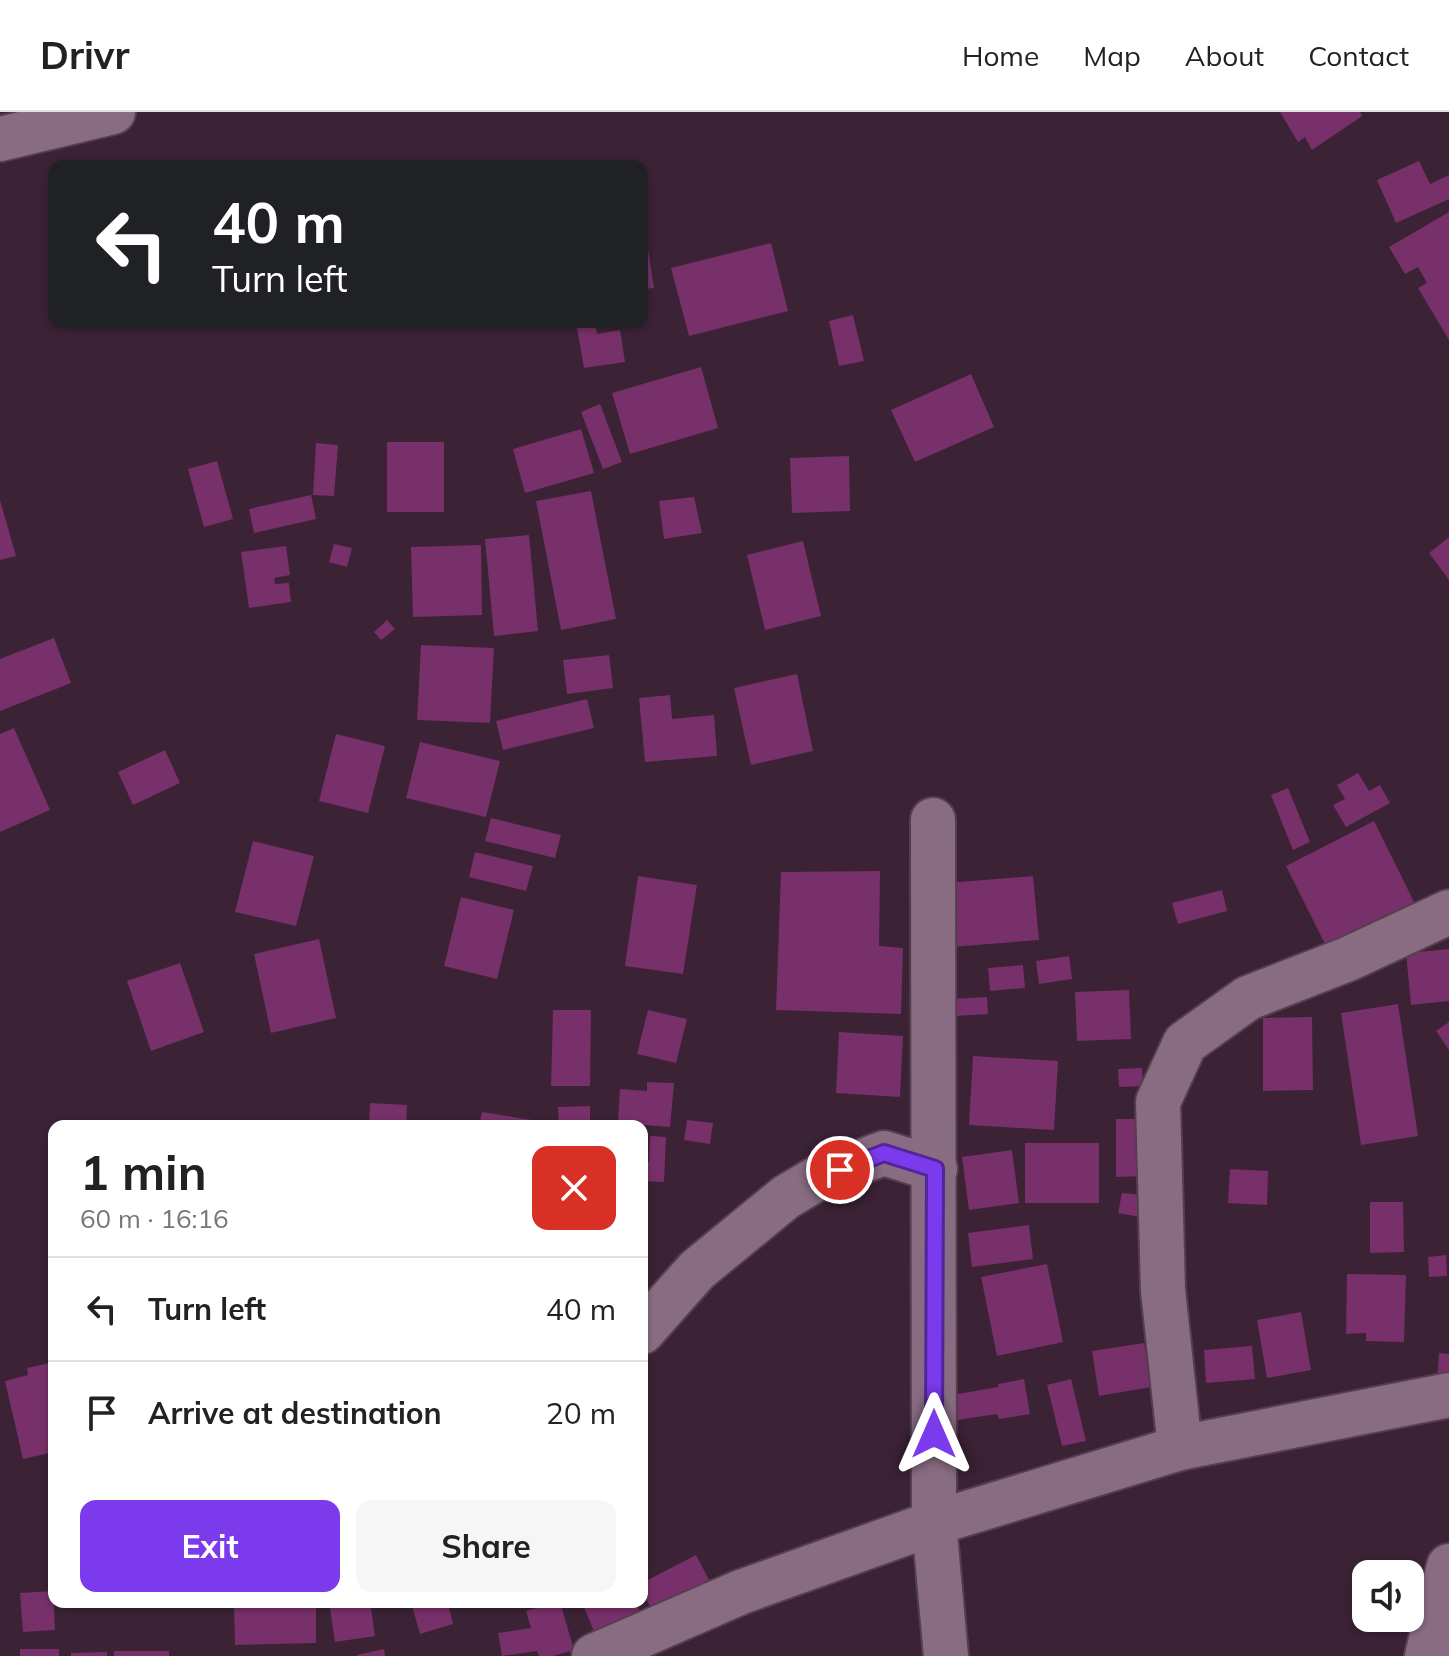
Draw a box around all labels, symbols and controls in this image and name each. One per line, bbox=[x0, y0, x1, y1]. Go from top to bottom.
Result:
text: Drivr bbox=[40, 31, 129, 79]
text: Home bbox=[962, 38, 1039, 73]
text: Map bbox=[1083, 38, 1141, 73]
text: About bbox=[1185, 38, 1264, 73]
text: Contact bbox=[1308, 38, 1409, 73]
text: 40 m bbox=[212, 187, 345, 257]
icon: left bbox=[80, 192, 184, 296]
text: Turn left bbox=[212, 256, 348, 301]
pin bbox=[806, 1136, 874, 1204]
text: 1 min bbox=[80, 1142, 207, 1202]
button: close bbox=[532, 1146, 616, 1230]
icon: arrive bbox=[818, 1148, 862, 1192]
text: 60 m · 16:16 bbox=[80, 1202, 229, 1235]
icon: left bbox=[80, 1287, 124, 1331]
text: Turn left bbox=[148, 1290, 266, 1328]
text: 40 m bbox=[546, 1290, 616, 1328]
icon: arrive bbox=[80, 1391, 124, 1435]
position arrow bbox=[892, 1392, 976, 1476]
text: Arrive at destination bbox=[148, 1394, 442, 1432]
text: 20 m bbox=[546, 1394, 616, 1432]
button: Exit bbox=[80, 1500, 340, 1592]
button: Share bbox=[356, 1500, 616, 1592]
map controls bbox=[1352, 1560, 1424, 1632]
button: sound bbox=[1352, 1560, 1424, 1632]

